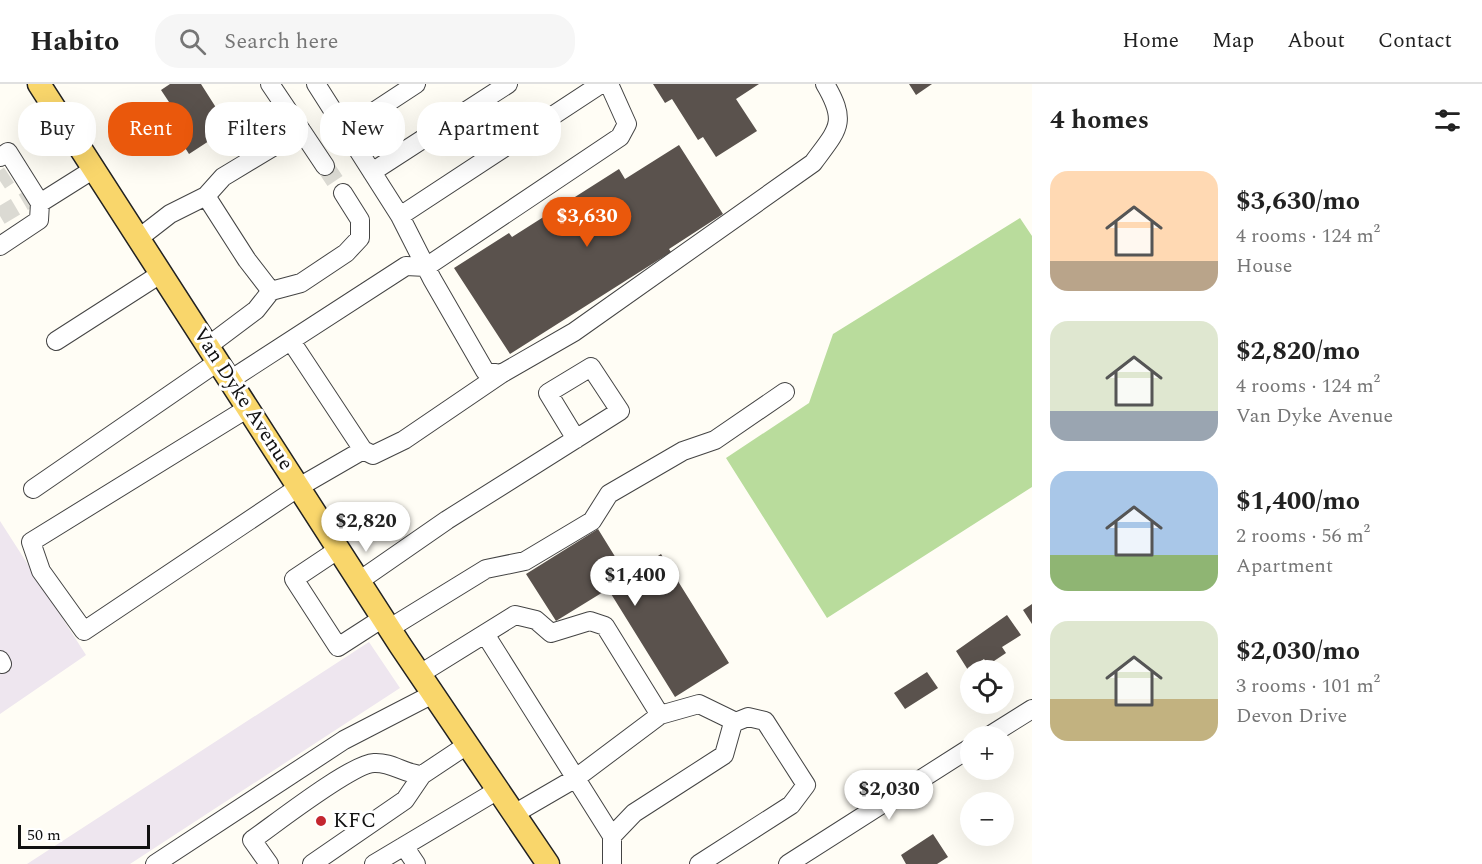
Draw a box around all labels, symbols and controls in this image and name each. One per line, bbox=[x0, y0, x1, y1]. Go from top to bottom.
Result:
search box bbox=[155, 14, 575, 68]
text: Habito bbox=[30, 20, 119, 63]
icon: search bbox=[176, 25, 209, 58]
text: Search here bbox=[224, 25, 338, 58]
text: Home bbox=[1122, 25, 1179, 57]
text: Map bbox=[1212, 25, 1254, 57]
text: About bbox=[1287, 25, 1345, 57]
text: Contact bbox=[1378, 25, 1452, 57]
text: 4 homes bbox=[1050, 100, 1149, 140]
chip: Buy bbox=[18, 102, 96, 156]
chip: Rent bbox=[108, 102, 193, 156]
chip: Filters bbox=[205, 102, 308, 156]
chip: New bbox=[320, 102, 405, 156]
chip: Apartment bbox=[417, 102, 561, 156]
icon: filters bbox=[1431, 104, 1464, 137]
text: $3,630/mo bbox=[1236, 181, 1360, 221]
icon: home bbox=[1098, 195, 1170, 267]
pin: $3,630 bbox=[538, 197, 636, 248]
text: $3,630 bbox=[556, 201, 618, 231]
text: 4 rooms · 124 m² bbox=[1236, 221, 1380, 251]
text: House bbox=[1236, 251, 1293, 281]
street label: Van Dyke Avenue bbox=[185, 321, 301, 477]
text: $2,820/mo bbox=[1236, 331, 1360, 371]
icon: home bbox=[1098, 345, 1170, 417]
text: 4 rooms · 124 m² bbox=[1236, 371, 1380, 401]
text: Van Dyke Avenue bbox=[1236, 401, 1393, 431]
text: $1,400/mo bbox=[1236, 481, 1360, 521]
icon: home bbox=[1098, 495, 1170, 567]
pin: $2,820 bbox=[317, 502, 415, 553]
text: $2,820 bbox=[335, 506, 397, 536]
text: 2 rooms · 56 m² bbox=[1236, 521, 1370, 551]
text: Apartment bbox=[1236, 551, 1333, 581]
pin: $1,400 bbox=[586, 556, 684, 607]
text: $1,400 bbox=[604, 560, 666, 590]
text: $2,030/mo bbox=[1236, 631, 1360, 671]
icon: home bbox=[1098, 645, 1170, 717]
map controls bbox=[960, 660, 1014, 846]
button: locate bbox=[960, 660, 1014, 714]
text: 3 rooms · 101 m² bbox=[1236, 671, 1380, 701]
text: Devon Drive bbox=[1236, 701, 1347, 731]
button: + bbox=[960, 726, 1014, 780]
pin: $2,030 bbox=[840, 770, 938, 821]
text: $2,030 bbox=[858, 774, 920, 804]
button: − bbox=[960, 792, 1014, 846]
place label: KFC bbox=[333, 805, 376, 837]
marker: KFC bbox=[314, 814, 328, 828]
scale bar bbox=[18, 822, 150, 850]
text: 50 m bbox=[27, 823, 61, 847]

